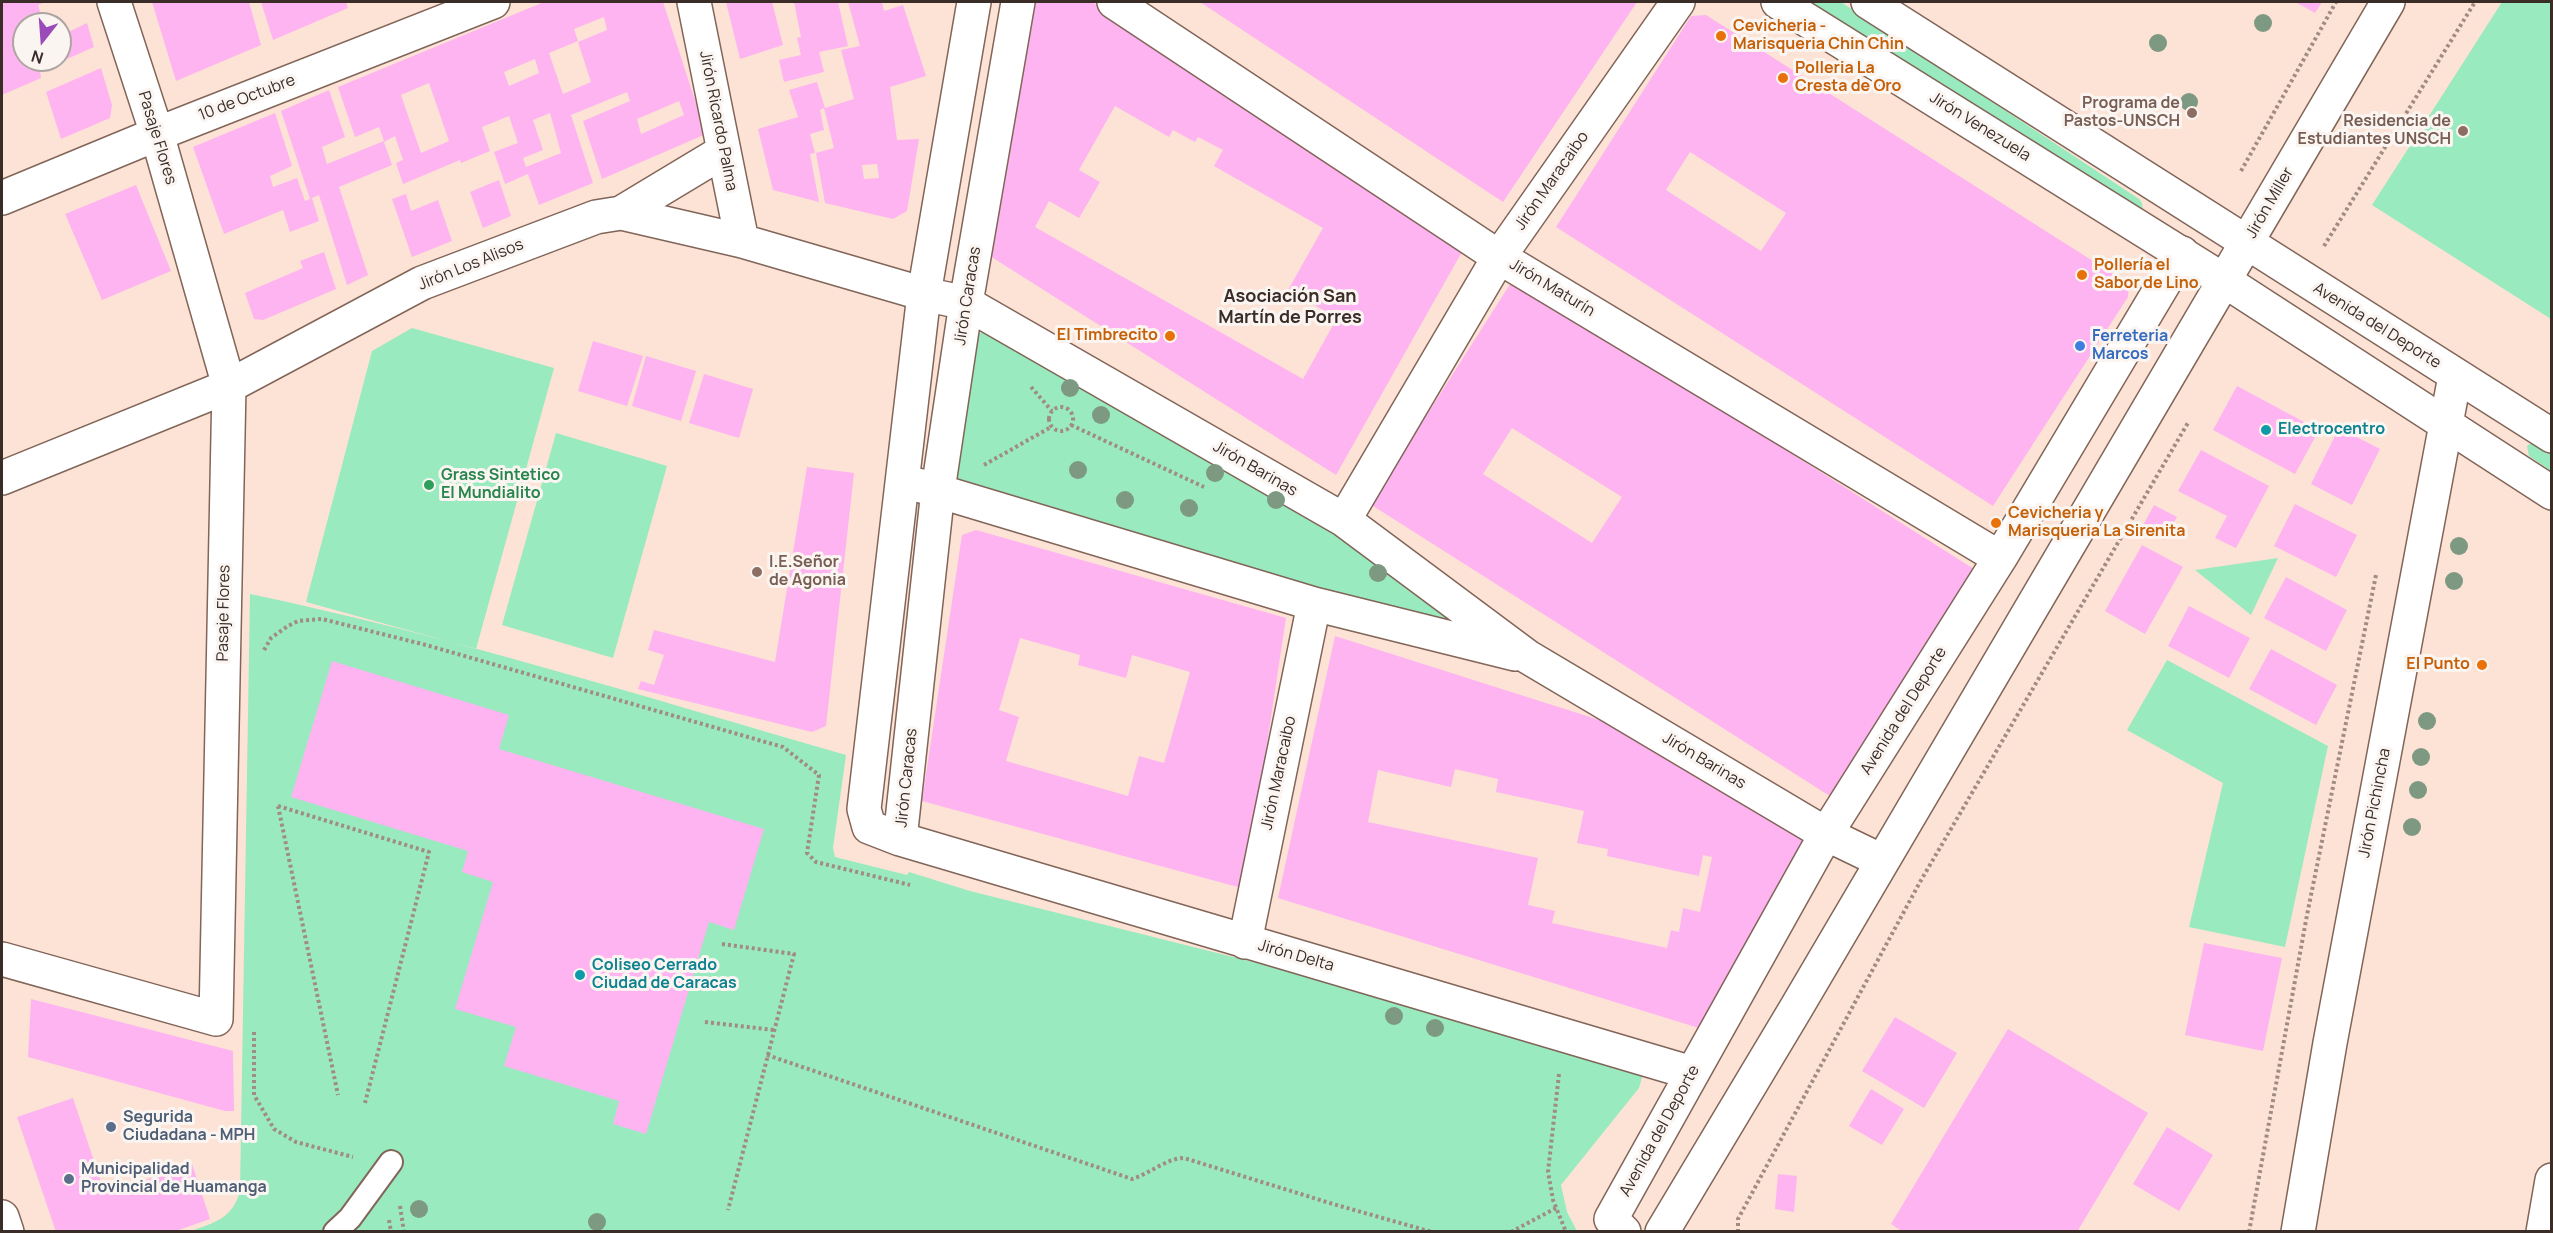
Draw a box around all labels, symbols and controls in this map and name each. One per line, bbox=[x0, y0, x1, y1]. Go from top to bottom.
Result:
north arrow bbox=[12, 12, 72, 72]
place label: Cevicheria - Marisqueria Chin Chin bbox=[1733, 17, 1904, 55]
marker: Cevicheria - Marisqueria Chin Chin bbox=[1714, 29, 1728, 43]
text: N bbox=[29, 45, 46, 70]
street label: Jirón Ricardo Palma bbox=[695, 49, 741, 193]
place label: Polleria La Cresta de Oro bbox=[1795, 59, 1901, 97]
street label: 10 de Octubre bbox=[196, 71, 298, 125]
marker: Polleria La Cresta de Oro bbox=[1776, 71, 1790, 85]
street label: Jirón Venezuela bbox=[1926, 88, 2034, 166]
street label: Pasaje Flores bbox=[134, 89, 180, 187]
place label: Programa de Pastos-UNSCH bbox=[2064, 94, 2180, 132]
marker: Programa de Pastos-UNSCH bbox=[2185, 106, 2199, 120]
place label: Residencia de Estudiantes UNSCH bbox=[2298, 112, 2451, 150]
marker: Residencia de Estudiantes UNSCH bbox=[2456, 124, 2470, 138]
street label: Jirón Maracaibo bbox=[1511, 128, 1593, 234]
street label: Jirón Miller bbox=[2242, 164, 2298, 242]
street label: Jirón Los Alisos bbox=[416, 235, 526, 295]
street label: Jirón Caracas bbox=[951, 245, 985, 347]
street label: Jirón Maturín bbox=[1506, 255, 1598, 321]
place label: Pollería el Sabor de Lino bbox=[2094, 256, 2199, 294]
marker: Pollería el Sabor de Lino bbox=[2075, 268, 2089, 282]
street label: Avenida del Deporte bbox=[2310, 279, 2444, 373]
district label: Asociación San Martín de Porres bbox=[1218, 286, 1362, 328]
place label: El Timbrecito bbox=[1057, 326, 1158, 346]
place label: Ferreteria Marcos bbox=[2092, 327, 2168, 365]
marker: El Timbrecito bbox=[1163, 329, 1177, 343]
marker: Ferreteria Marcos bbox=[2073, 339, 2087, 353]
place label: Electrocentro bbox=[2278, 420, 2385, 440]
marker: Electrocentro bbox=[2259, 423, 2273, 437]
street label: Jirón Barinas bbox=[1210, 437, 1300, 501]
place label: Grass Sintetico El Mundialito bbox=[441, 466, 560, 504]
marker: Grass Sintetico El Mundialito bbox=[422, 478, 436, 492]
place label: Cevicheria y Marisqueria La Sirenita bbox=[2008, 504, 2185, 542]
marker: Cevicheria y Marisqueria La Sirenita bbox=[1989, 516, 2003, 530]
place label: I.E.Señor de Agonia bbox=[769, 553, 846, 591]
street label: Pasaje Flores bbox=[214, 565, 234, 661]
marker: I.E.Señor de Agonia bbox=[750, 565, 764, 579]
street label: Avenida del Deporte bbox=[1857, 644, 1951, 778]
place label: El Punto bbox=[2406, 655, 2470, 675]
marker: El Punto bbox=[2475, 658, 2489, 672]
street label: Jirón Maracaibo bbox=[1258, 714, 1300, 832]
street label: Jirón Caracas bbox=[892, 727, 922, 829]
street label: Jirón Barinas bbox=[1659, 729, 1749, 793]
street label: Jirón Pichincha bbox=[2355, 747, 2395, 859]
street label: Jirón Delta bbox=[1256, 936, 1336, 976]
place label: Coliseo Cerrado Ciudad de Caracas bbox=[592, 956, 737, 994]
marker: Coliseo Cerrado Ciudad de Caracas bbox=[573, 968, 587, 982]
street label: Avenida del Deporte bbox=[1616, 1062, 1704, 1200]
place label: Segurida Ciudadana - MPH bbox=[123, 1108, 255, 1146]
marker: Segurida Ciudadana - MPH bbox=[104, 1120, 118, 1134]
place label: Municipalidad Provincial de Huamanga bbox=[81, 1160, 267, 1198]
marker: Municipalidad Provincial de Huamanga bbox=[62, 1172, 76, 1186]

